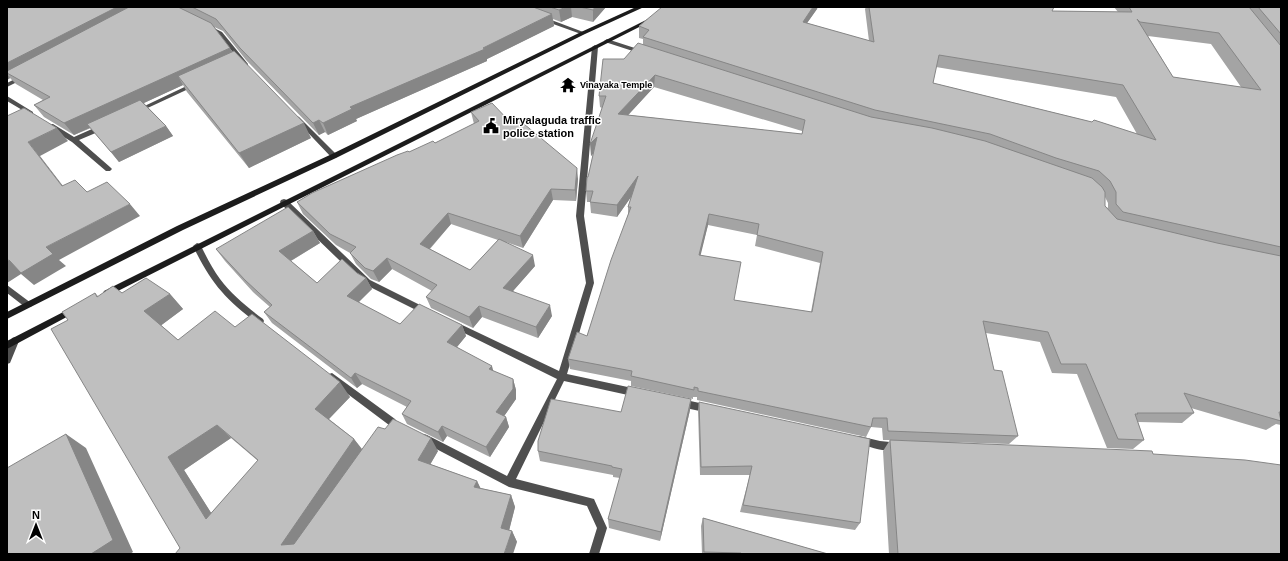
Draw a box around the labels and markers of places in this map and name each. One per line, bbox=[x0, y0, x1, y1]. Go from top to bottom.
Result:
temple icon: Vinayaka Temple bbox=[559, 76, 577, 94]
place label: Vinayaka Temple bbox=[580, 80, 652, 90]
place label: Miryalaguda traffic police station bbox=[503, 114, 601, 139]
public building icon: Miryalaguda traffic police station bbox=[482, 117, 500, 135]

